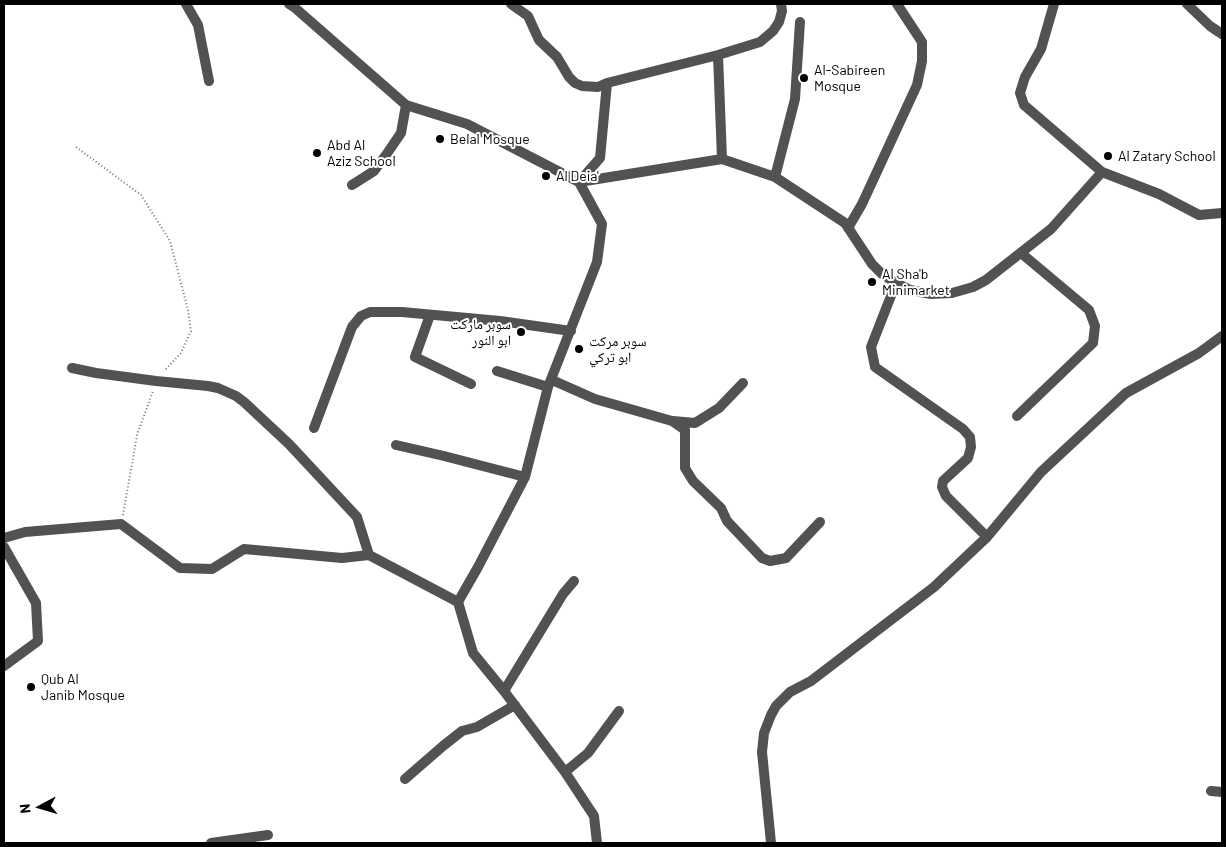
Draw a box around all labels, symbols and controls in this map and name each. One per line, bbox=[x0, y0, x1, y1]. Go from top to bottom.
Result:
place label: Al-Sabireen Mosque bbox=[814, 62, 885, 94]
marker: Al-Sabireen Mosque bbox=[798, 72, 810, 84]
place label: Belal Mosque bbox=[450, 131, 530, 147]
marker: Belal Mosque bbox=[434, 133, 446, 145]
place label: Abd Al Aziz School bbox=[327, 137, 396, 170]
marker: Abd Al Aziz School bbox=[311, 147, 323, 159]
place label: Al Zatary School bbox=[1118, 148, 1216, 164]
marker: Al Zatary School bbox=[1102, 150, 1114, 162]
place label: Al Deia' bbox=[556, 168, 599, 184]
marker: Al Deia' bbox=[540, 170, 552, 182]
place label: Al Sha'b Minimarket bbox=[882, 266, 950, 298]
marker: Al Sha'b Minimarket bbox=[866, 276, 878, 288]
place label: سوبر ماركت ابو النور bbox=[450, 316, 511, 348]
marker: سوبر ماركت ابو النور bbox=[515, 326, 527, 338]
place label: سوبر مركت ابو تركي bbox=[589, 333, 646, 366]
marker: سوبر مركت ابو تركي bbox=[573, 343, 585, 355]
place label: Qub Al Janib Mosque bbox=[41, 671, 125, 704]
marker: Qub Al Janib Mosque bbox=[25, 681, 37, 693]
north arrow bbox=[15, 782, 65, 832]
text: N bbox=[16, 803, 34, 814]

